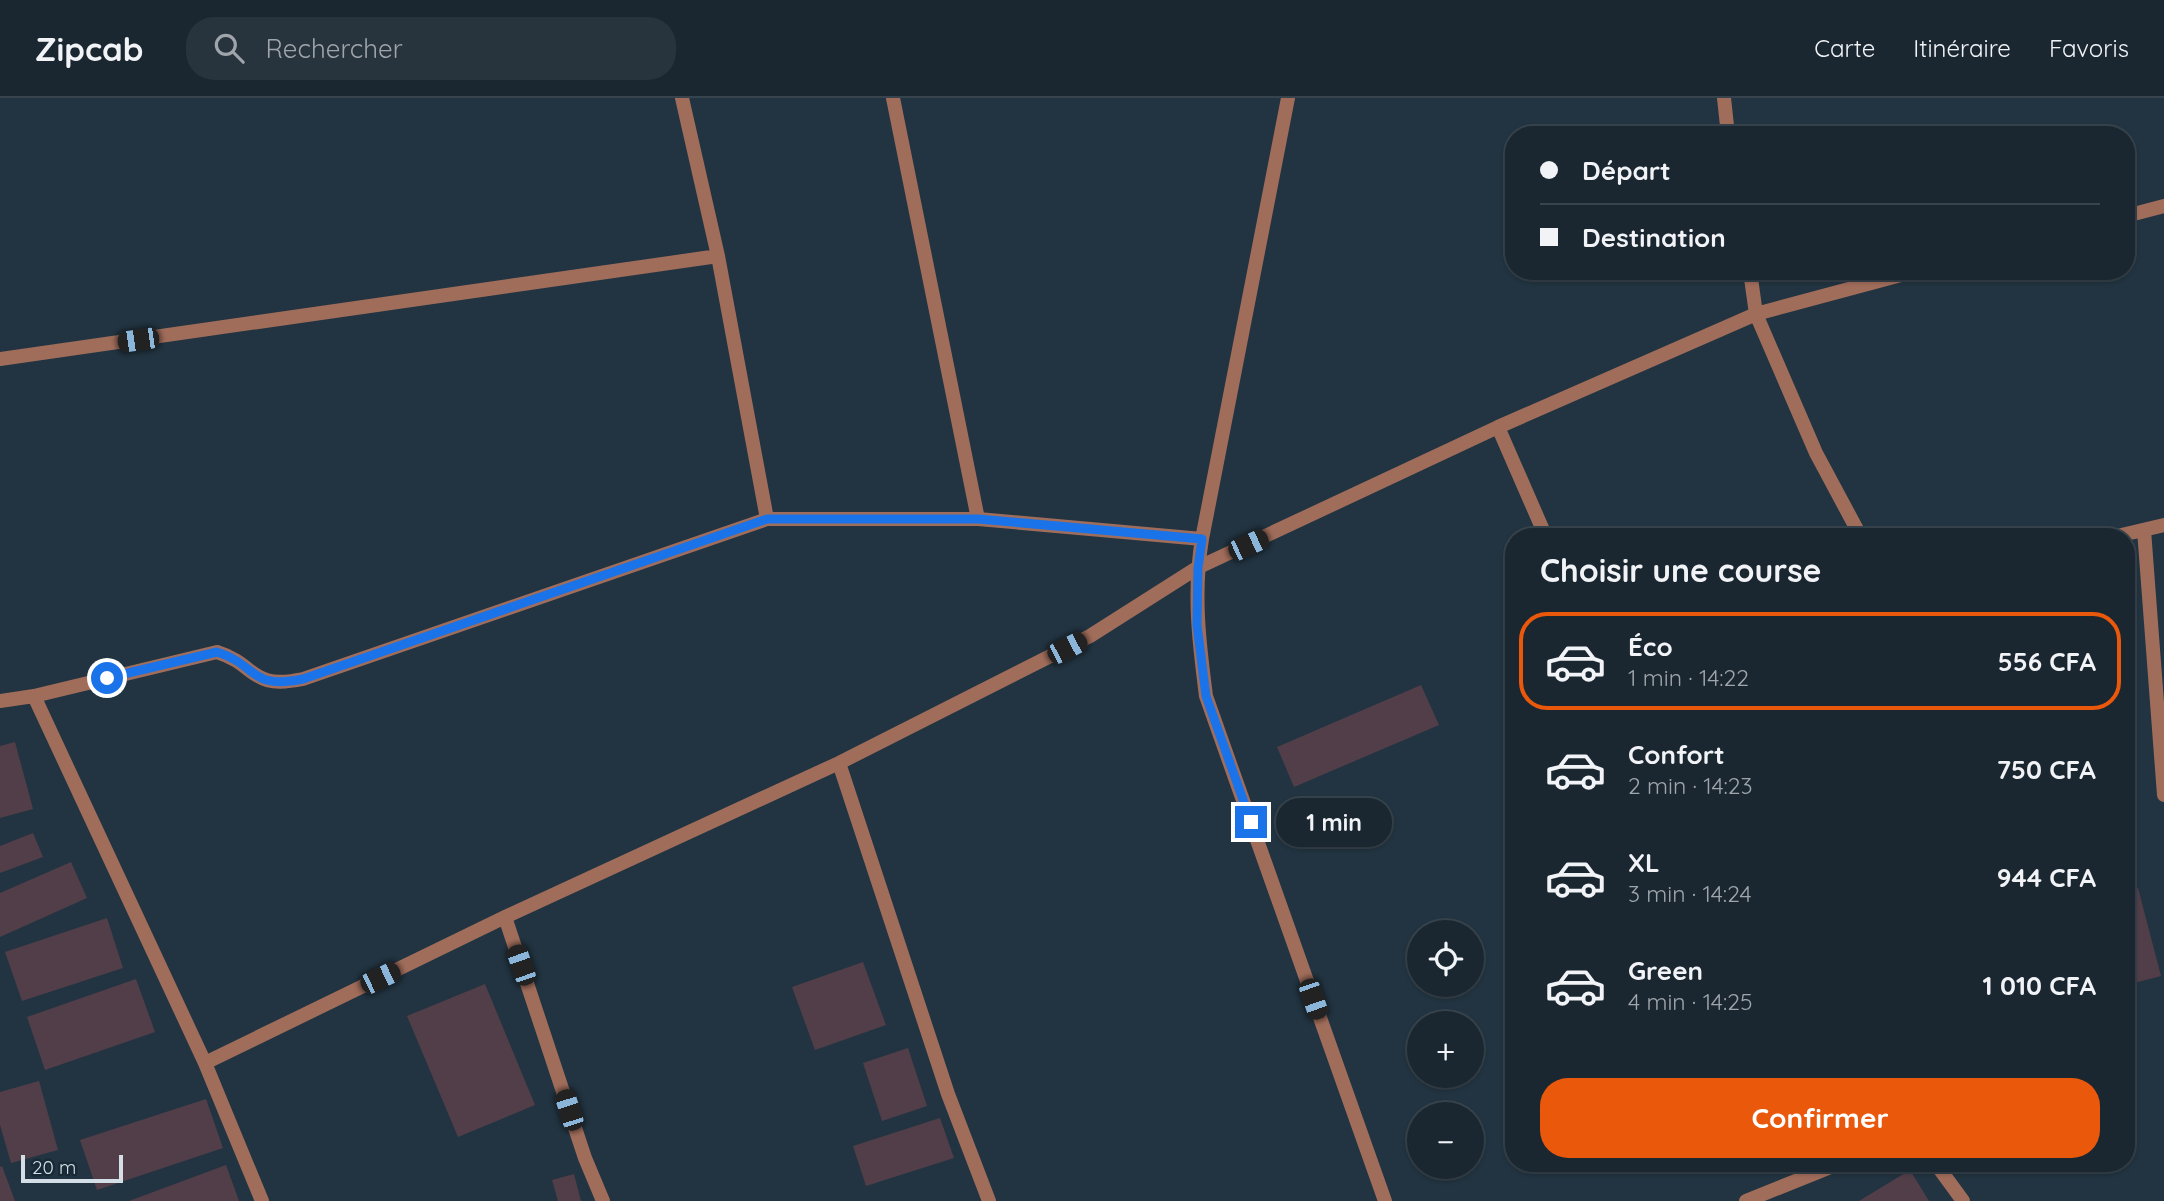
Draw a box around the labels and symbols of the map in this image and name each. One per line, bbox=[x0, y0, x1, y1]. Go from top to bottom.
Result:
car bbox=[116, 327, 161, 353]
car bbox=[1225, 527, 1272, 563]
car bbox=[1044, 629, 1091, 667]
route start bbox=[91, 662, 123, 694]
callout: 1 min bbox=[1276, 798, 1391, 846]
route end bbox=[1235, 806, 1267, 838]
car bbox=[505, 942, 538, 988]
car bbox=[357, 959, 404, 997]
car bbox=[1297, 976, 1330, 1022]
car bbox=[553, 1087, 586, 1133]
scale bar bbox=[21, 1152, 122, 1184]

